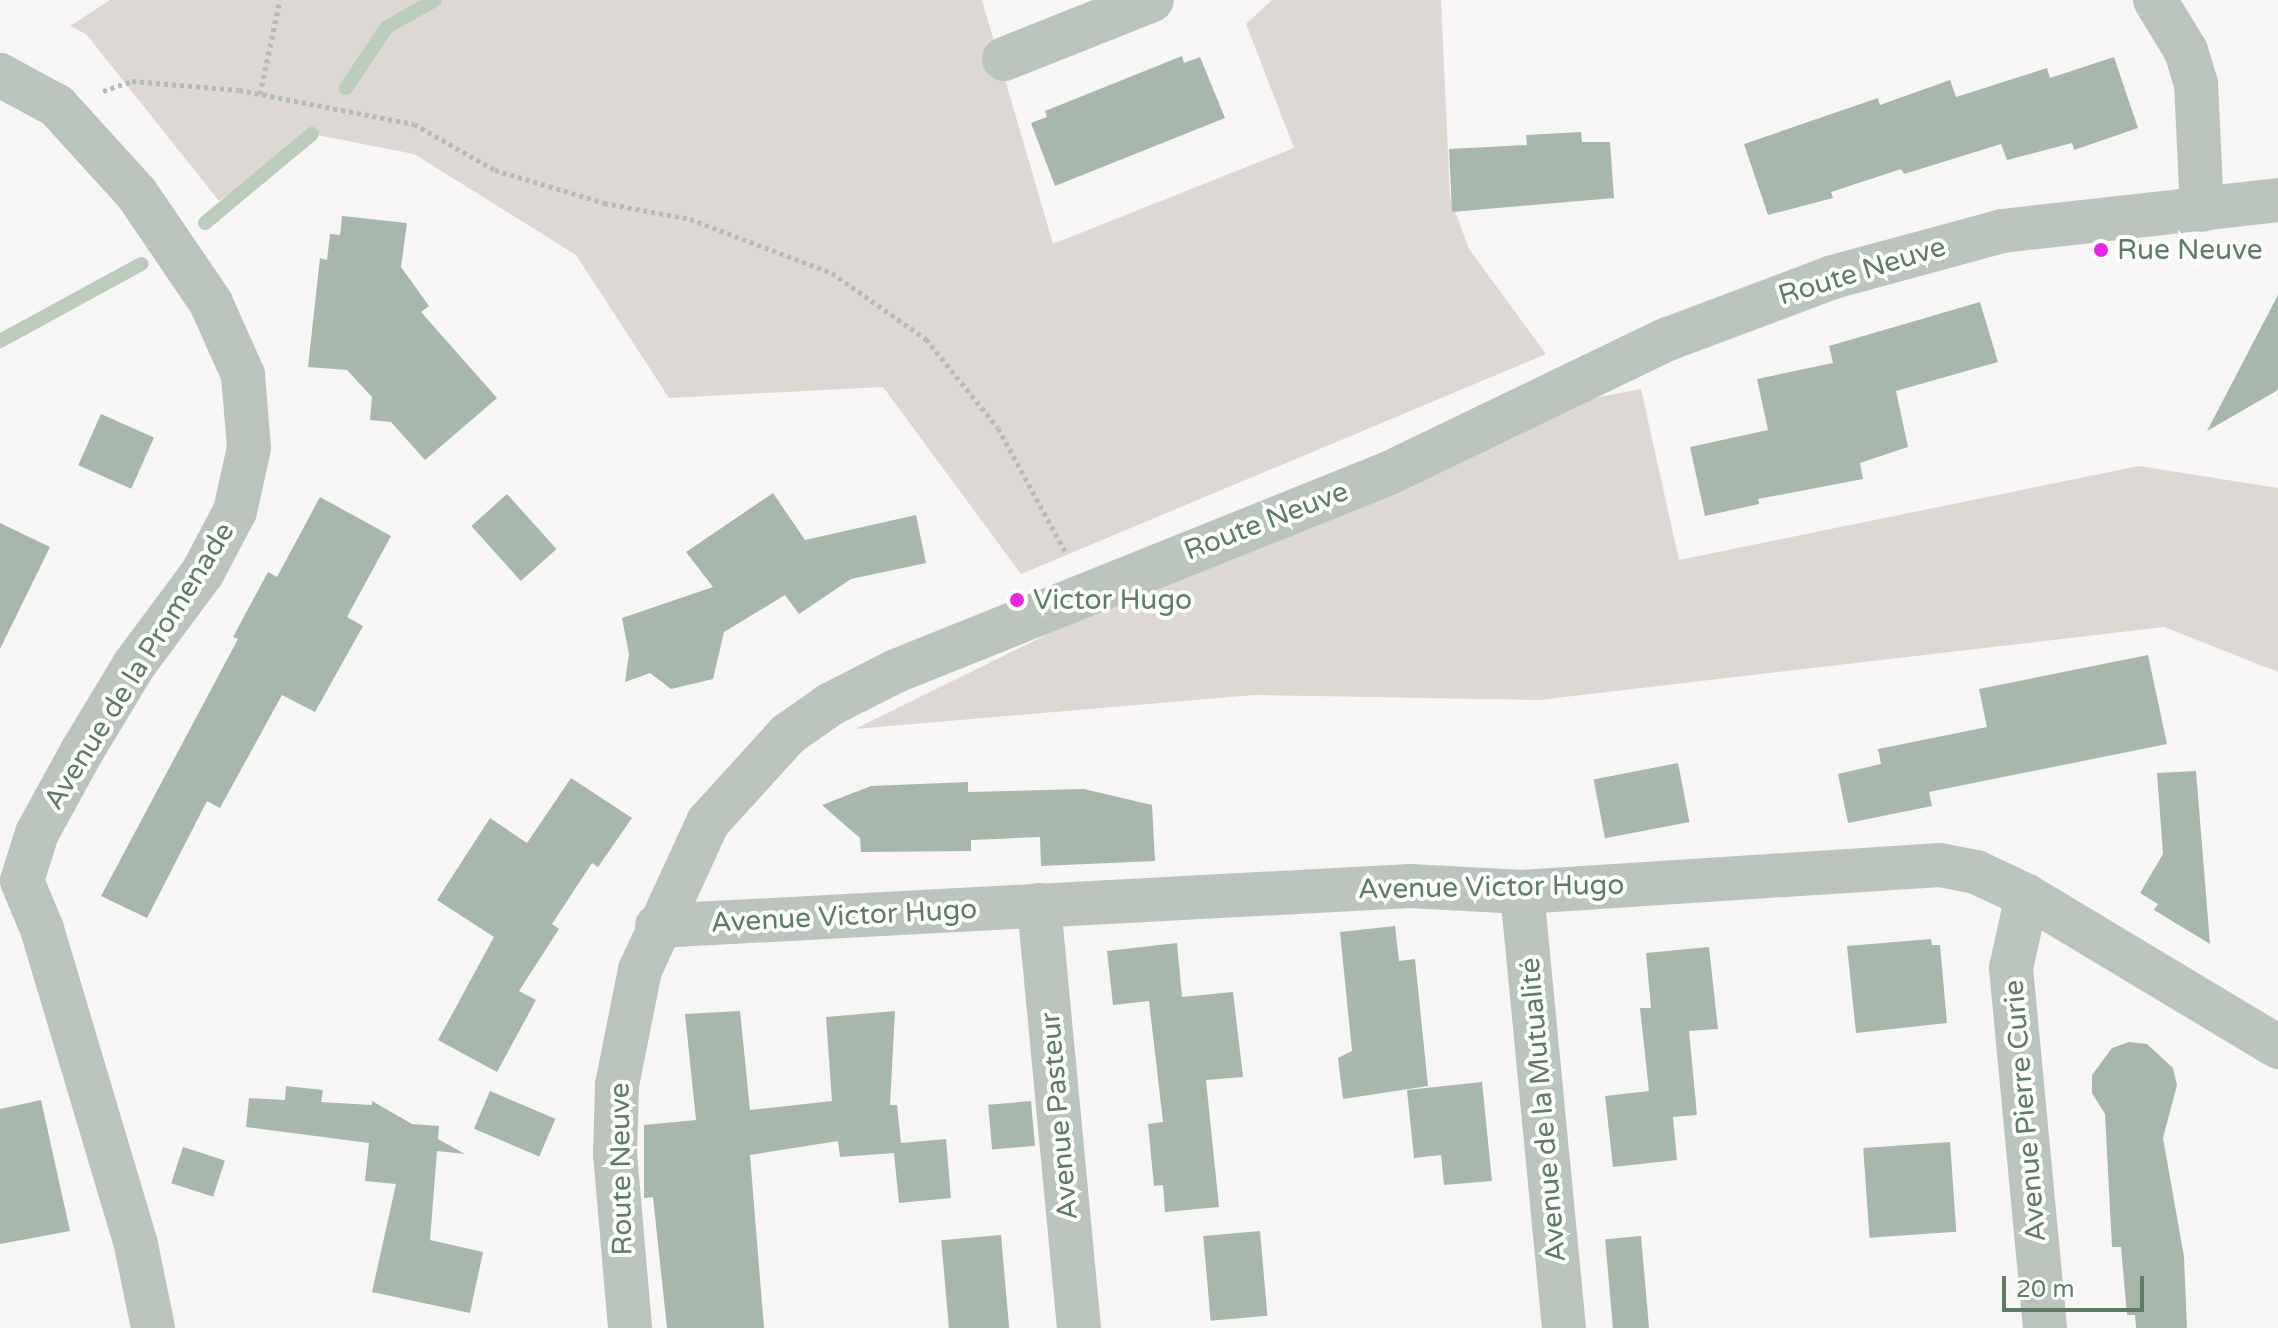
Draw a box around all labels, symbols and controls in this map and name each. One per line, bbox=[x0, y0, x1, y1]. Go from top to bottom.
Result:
street label: Route Neuve bbox=[1774, 230, 1950, 312]
place label: Rue Neuve bbox=[2117, 233, 2263, 267]
marker: Rue Neuve bbox=[2092, 241, 2110, 259]
street label: Route Neuve bbox=[1179, 474, 1353, 568]
street label: Avenue de la Promenade bbox=[37, 516, 241, 816]
place label: Victor Hugo bbox=[1033, 583, 1192, 617]
marker: Victor Hugo bbox=[1008, 591, 1026, 609]
street label: Avenue Victor Hugo bbox=[1357, 868, 1625, 906]
street label: Avenue Victor Hugo bbox=[710, 892, 978, 940]
street label: Avenue de la Mutualité bbox=[1513, 956, 1573, 1264]
street label: Avenue Pierre Curie bbox=[1997, 979, 2053, 1243]
street label: Avenue Pasteur bbox=[1033, 1011, 1085, 1221]
street label: Route Neuve bbox=[603, 1082, 639, 1256]
scale bar bbox=[2006, 1260, 2148, 1310]
text: 20 m bbox=[2016, 1275, 2074, 1304]

